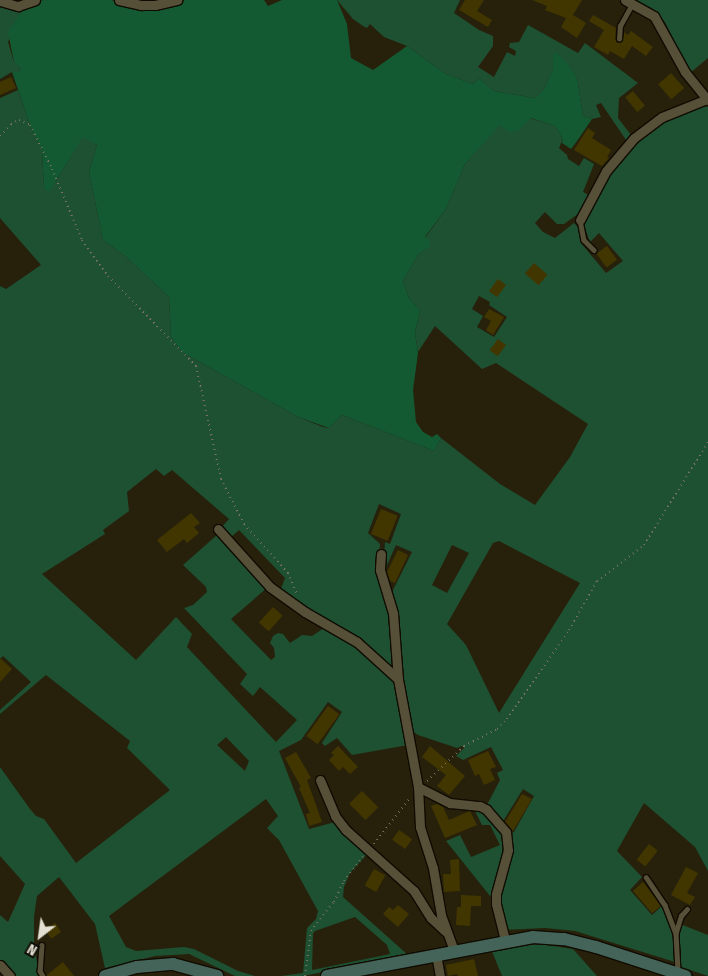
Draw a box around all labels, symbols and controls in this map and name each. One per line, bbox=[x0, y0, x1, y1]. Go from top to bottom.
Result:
north arrow bbox=[15, 911, 65, 961]
text: N bbox=[24, 940, 40, 959]

